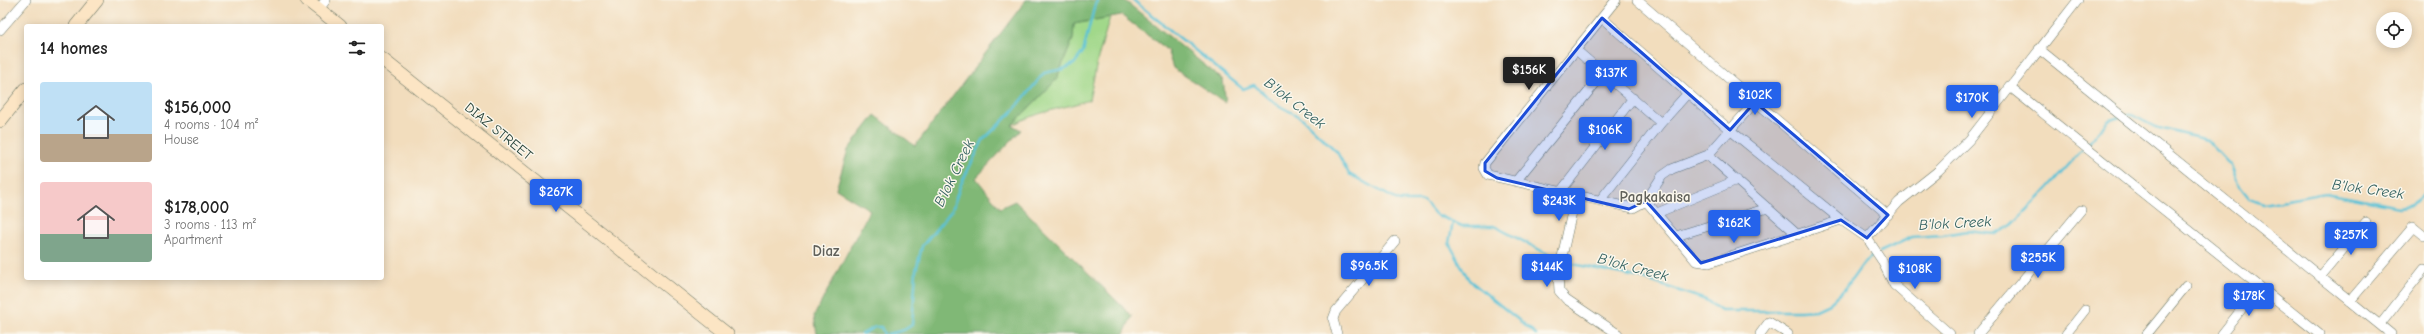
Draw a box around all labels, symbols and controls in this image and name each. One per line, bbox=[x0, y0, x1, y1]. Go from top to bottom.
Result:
map controls bbox=[2376, 12, 2412, 48]
button: locate bbox=[2376, 12, 2412, 48]
icon: filters bbox=[346, 37, 368, 59]
text: 14 homes bbox=[40, 39, 107, 58]
pin: $156K bbox=[1501, 57, 1557, 91]
pin: $137K bbox=[1583, 60, 1639, 94]
text: $156K bbox=[1512, 62, 1546, 77]
text: $137K bbox=[1595, 65, 1627, 80]
water label: B'lok Creek bbox=[1261, 74, 1330, 133]
pin: $102K bbox=[1727, 82, 1783, 116]
pin: $170K bbox=[1944, 85, 2000, 119]
text: $102K bbox=[1738, 87, 1772, 102]
text: $170K bbox=[1955, 90, 1989, 105]
icon: home bbox=[72, 98, 120, 146]
text: $156,000 bbox=[164, 98, 231, 117]
street label: DIAZ STREET bbox=[461, 99, 537, 164]
text: 4 rooms · 104 m² bbox=[164, 117, 258, 132]
pin: $106K bbox=[1577, 117, 1633, 151]
text: $106K bbox=[1588, 122, 1622, 137]
text: House bbox=[164, 132, 199, 147]
water label: B'lok Creek bbox=[930, 136, 978, 210]
water label: B'lok Creek bbox=[2331, 175, 2406, 203]
pin: $267K bbox=[528, 179, 584, 213]
text: $267K bbox=[539, 184, 573, 199]
pin: $243K bbox=[1531, 188, 1587, 222]
district label: Pagkakaisa bbox=[1619, 188, 1691, 206]
text: $243K bbox=[1542, 193, 1576, 208]
icon: home bbox=[72, 198, 120, 246]
text: $178,000 bbox=[164, 198, 229, 217]
pin: $162K bbox=[1706, 210, 1762, 244]
water label: B'lok Creek bbox=[1918, 212, 1992, 234]
text: $162K bbox=[1717, 215, 1751, 230]
text: 3 rooms · 113 m² bbox=[164, 217, 256, 232]
pin: $257K bbox=[2323, 222, 2379, 256]
text: $257K bbox=[2334, 227, 2368, 242]
text: Apartment bbox=[164, 232, 222, 247]
district label: Diaz bbox=[812, 242, 840, 260]
pin: $255K bbox=[2010, 245, 2066, 279]
water label: B'lok Creek bbox=[1596, 249, 1671, 285]
text: $255K bbox=[2020, 250, 2056, 265]
pin: $96.5K bbox=[1336, 253, 1402, 287]
pin: $144K bbox=[1519, 254, 1575, 288]
pin: $108K bbox=[1887, 256, 1943, 290]
text: $96.5K bbox=[1350, 258, 1388, 273]
text: $144K bbox=[1531, 259, 1563, 274]
text: $108K bbox=[1898, 261, 1932, 276]
pin: $178K bbox=[2221, 283, 2277, 317]
text: $178K bbox=[2233, 288, 2265, 303]

